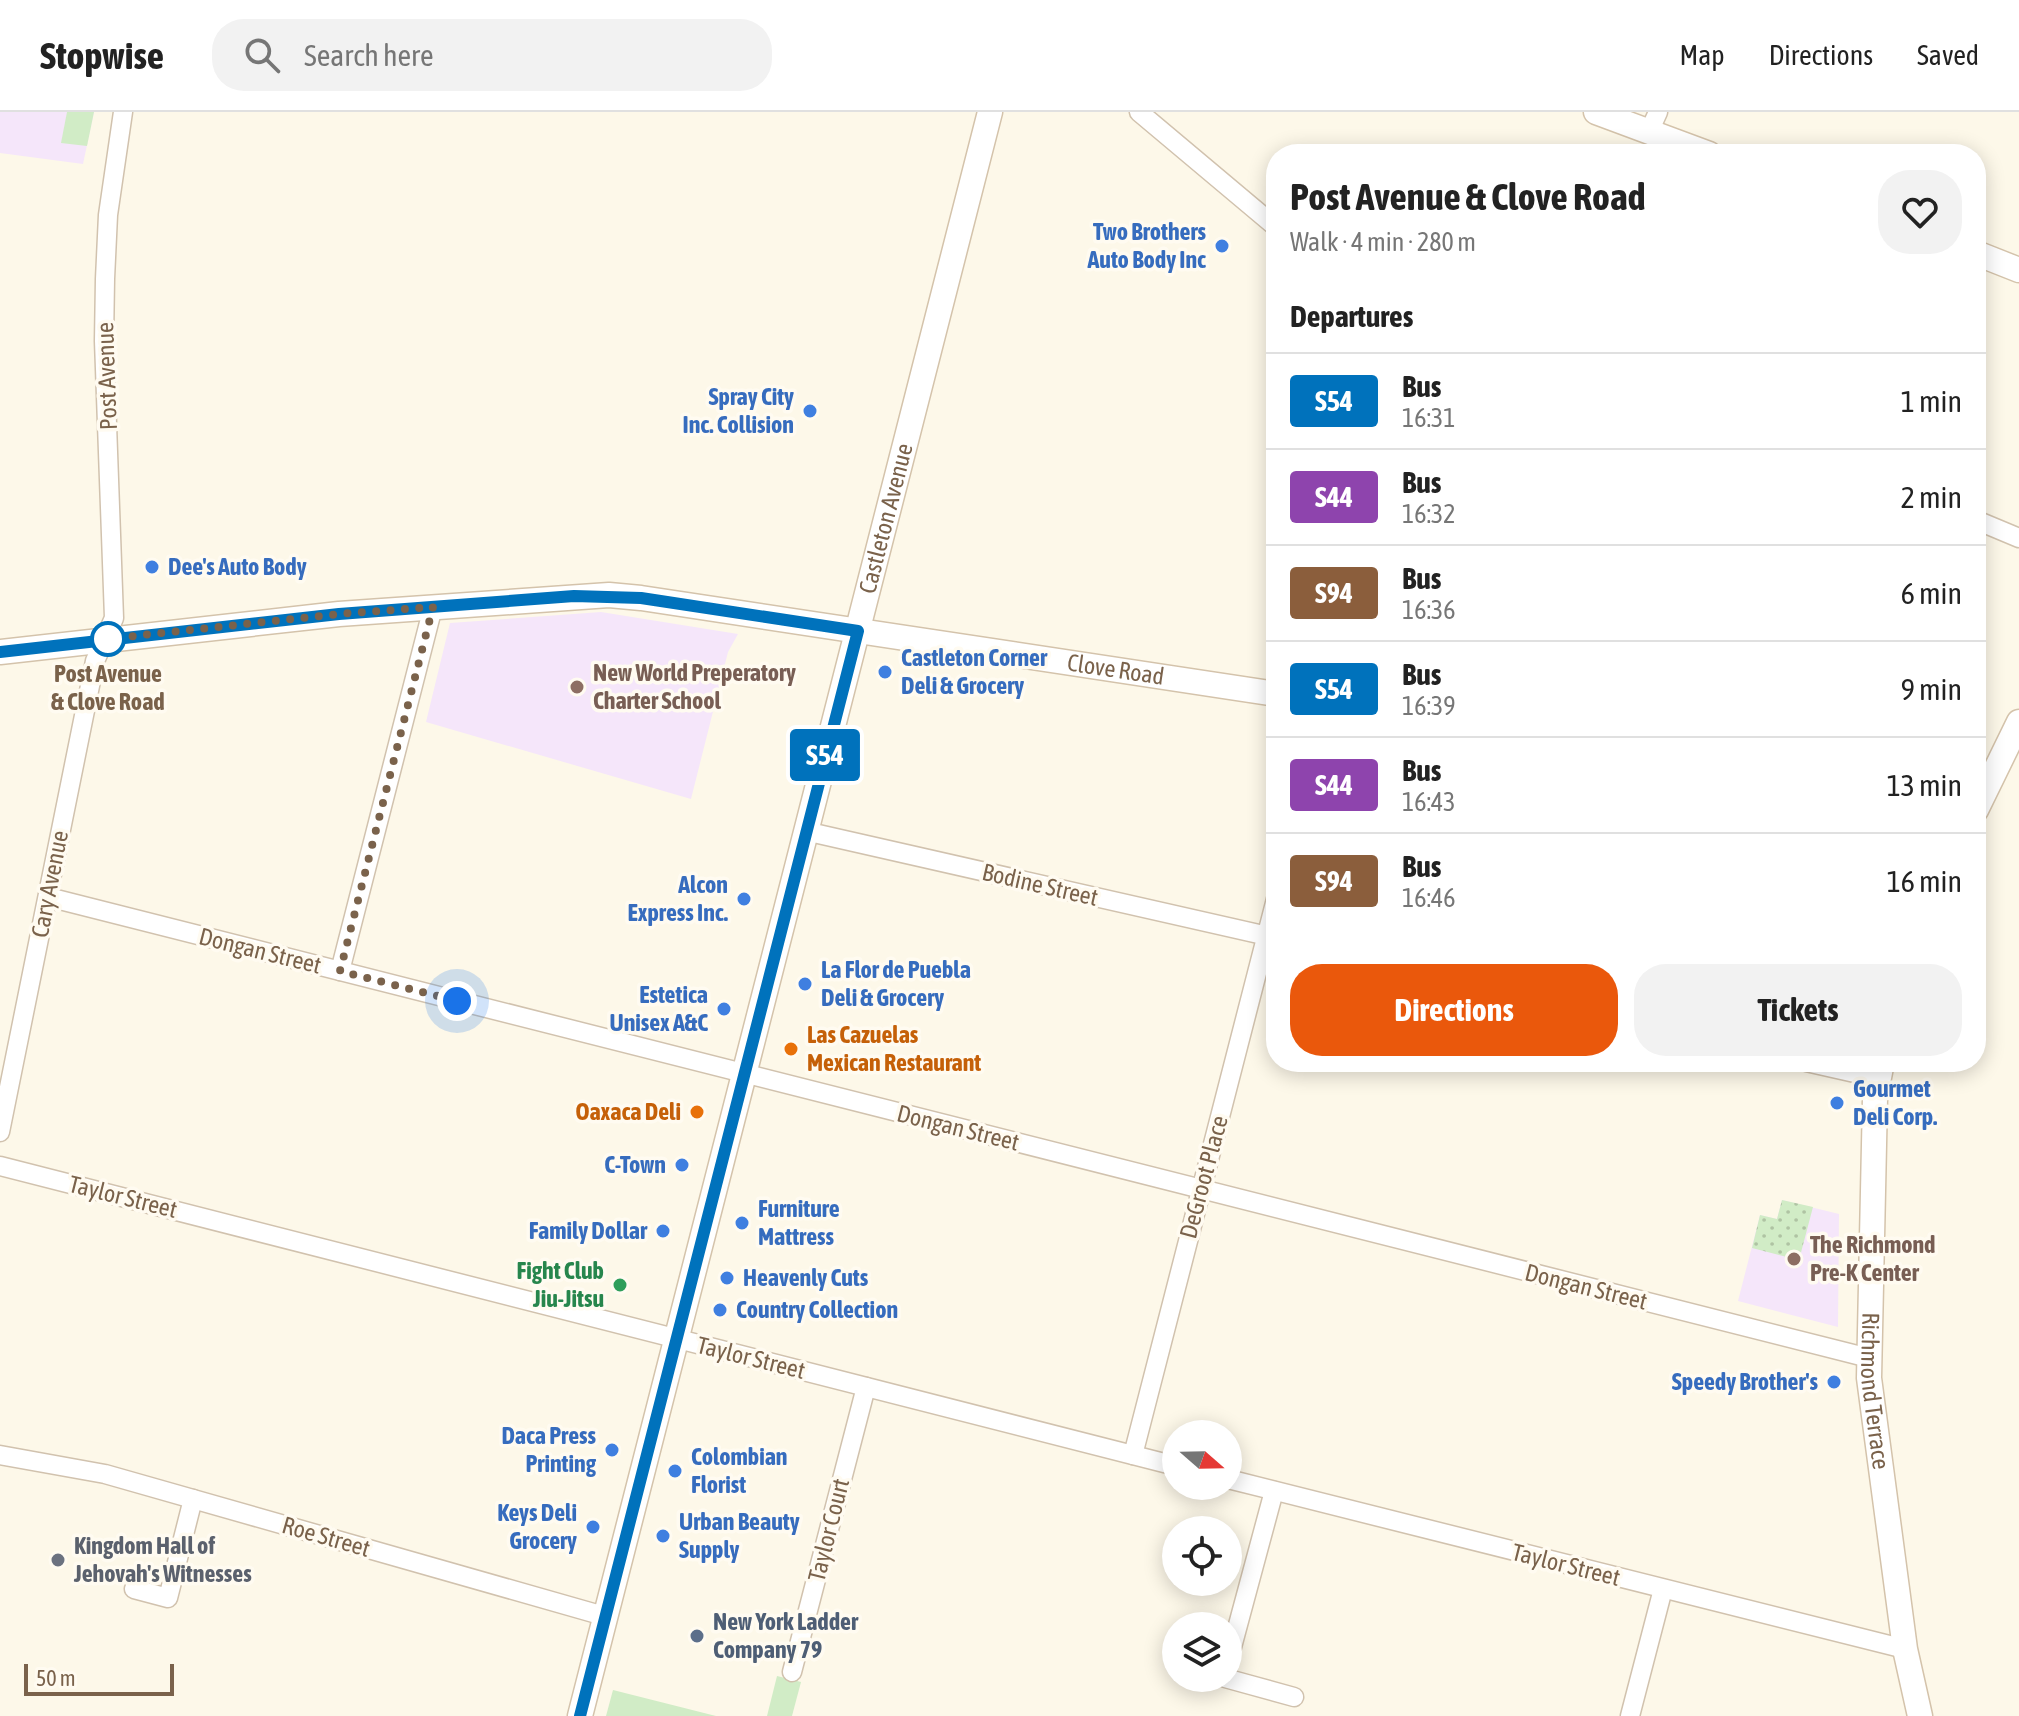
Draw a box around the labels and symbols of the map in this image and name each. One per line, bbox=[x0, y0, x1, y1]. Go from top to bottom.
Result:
place label: Two Brothers Auto Body Inc bbox=[1087, 218, 1207, 273]
marker: Two Brothers Auto Body Inc bbox=[1213, 237, 1231, 255]
street label: Post Avenue bbox=[91, 322, 122, 430]
place label: Spray City Inc. Collision bbox=[683, 383, 794, 438]
marker: Spray City Inc. Collision bbox=[801, 402, 819, 420]
street label: Castleton Avenue bbox=[853, 441, 918, 596]
place label: Dee's Auto Body bbox=[168, 553, 307, 580]
marker: Dee's Auto Body bbox=[143, 558, 161, 576]
marker: Post Avenue & Clove Road bbox=[91, 622, 125, 656]
place label: Castleton Corner Deli & Grocery bbox=[901, 644, 1048, 699]
street label: Clove Road bbox=[1065, 649, 1166, 690]
place label: New World Preperatory Charter School bbox=[593, 659, 796, 714]
place label: Post Avenue & Clove Road bbox=[51, 660, 165, 715]
marker: Castleton Corner Deli & Grocery bbox=[876, 663, 894, 681]
marker: New World Preperatory Charter School bbox=[568, 678, 586, 696]
line badge: S54 bbox=[779, 729, 871, 781]
street label: Cary Avenue bbox=[26, 828, 73, 940]
street label: Bodine Street bbox=[980, 858, 1101, 911]
place label: Alcon Express Inc. bbox=[628, 871, 728, 926]
marker: Alcon Express Inc. bbox=[735, 890, 753, 908]
street label: Dongan Street bbox=[196, 922, 324, 979]
place label: La Flor de Puebla Deli & Grocery bbox=[821, 956, 971, 1011]
marker: La Flor de Puebla Deli & Grocery bbox=[796, 975, 814, 993]
your location bbox=[437, 981, 477, 1021]
place label: Estetica Unisex A&C bbox=[610, 981, 708, 1036]
marker: Estetica Unisex A&C bbox=[715, 1000, 733, 1018]
place label: Las Cazuelas Mexican Restaurant bbox=[807, 1021, 981, 1076]
marker: Las Cazuelas Mexican Restaurant bbox=[782, 1040, 800, 1058]
place label: Gourmet Deli Corp. bbox=[1853, 1075, 1937, 1130]
marker: Gourmet Deli Corp. bbox=[1828, 1094, 1846, 1112]
place label: Oaxaca Deli bbox=[575, 1098, 681, 1125]
street label: Dongan Street bbox=[894, 1099, 1022, 1156]
marker: Oaxaca Deli bbox=[688, 1103, 706, 1121]
street label: DeGroot Place bbox=[1174, 1113, 1233, 1241]
place label: C-Town bbox=[604, 1151, 666, 1178]
marker: C-Town bbox=[673, 1156, 691, 1174]
street label: Taylor Street bbox=[66, 1170, 180, 1223]
place label: Furniture Mattress bbox=[758, 1195, 840, 1250]
marker: Furniture Mattress bbox=[733, 1214, 751, 1232]
place label: Family Dollar bbox=[529, 1217, 648, 1244]
marker: Family Dollar bbox=[654, 1222, 672, 1240]
place label: The Richmond Pre-K Center bbox=[1810, 1231, 1936, 1286]
marker: The Richmond Pre-K Center bbox=[1785, 1250, 1803, 1268]
place label: Fight Club Jiu-Jitsu bbox=[517, 1257, 604, 1312]
street label: Dongan Street bbox=[1522, 1258, 1650, 1315]
place label: Heavenly Cuts bbox=[743, 1264, 869, 1291]
marker: Heavenly Cuts bbox=[718, 1269, 736, 1287]
marker: Fight Club Jiu-Jitsu bbox=[611, 1276, 629, 1294]
place label: Country Collection bbox=[736, 1296, 898, 1323]
marker: Country Collection bbox=[711, 1301, 729, 1319]
street label: Richmond Terrace bbox=[1856, 1312, 1895, 1471]
street label: Taylor Street bbox=[694, 1331, 808, 1384]
place label: Speedy Brother's bbox=[1672, 1368, 1819, 1395]
marker: Speedy Brother's bbox=[1825, 1373, 1843, 1391]
north arrow bbox=[1162, 1420, 1242, 1500]
place label: Daca Press Printing bbox=[501, 1422, 597, 1477]
marker: Daca Press Printing bbox=[603, 1441, 621, 1459]
place label: Colombian Florist bbox=[691, 1443, 787, 1498]
marker: Colombian Florist bbox=[666, 1462, 684, 1480]
street label: Taylor Court bbox=[803, 1476, 854, 1584]
place label: Keys Deli Grocery bbox=[497, 1499, 577, 1554]
place label: Urban Beauty Supply bbox=[679, 1508, 800, 1563]
street label: Roe Street bbox=[279, 1511, 373, 1562]
marker: Keys Deli Grocery bbox=[584, 1518, 602, 1536]
marker: Urban Beauty Supply bbox=[654, 1527, 672, 1545]
place label: Kingdom Hall of Jehovah's Witnesses bbox=[73, 1532, 252, 1587]
street label: Taylor Street bbox=[1509, 1538, 1623, 1591]
marker: Kingdom Hall of Jehovah's Witnesses bbox=[49, 1551, 67, 1569]
place label: New York Ladder Company 79 bbox=[713, 1608, 859, 1663]
marker: New York Ladder Company 79 bbox=[688, 1627, 706, 1645]
scale bar bbox=[24, 1660, 174, 1696]

